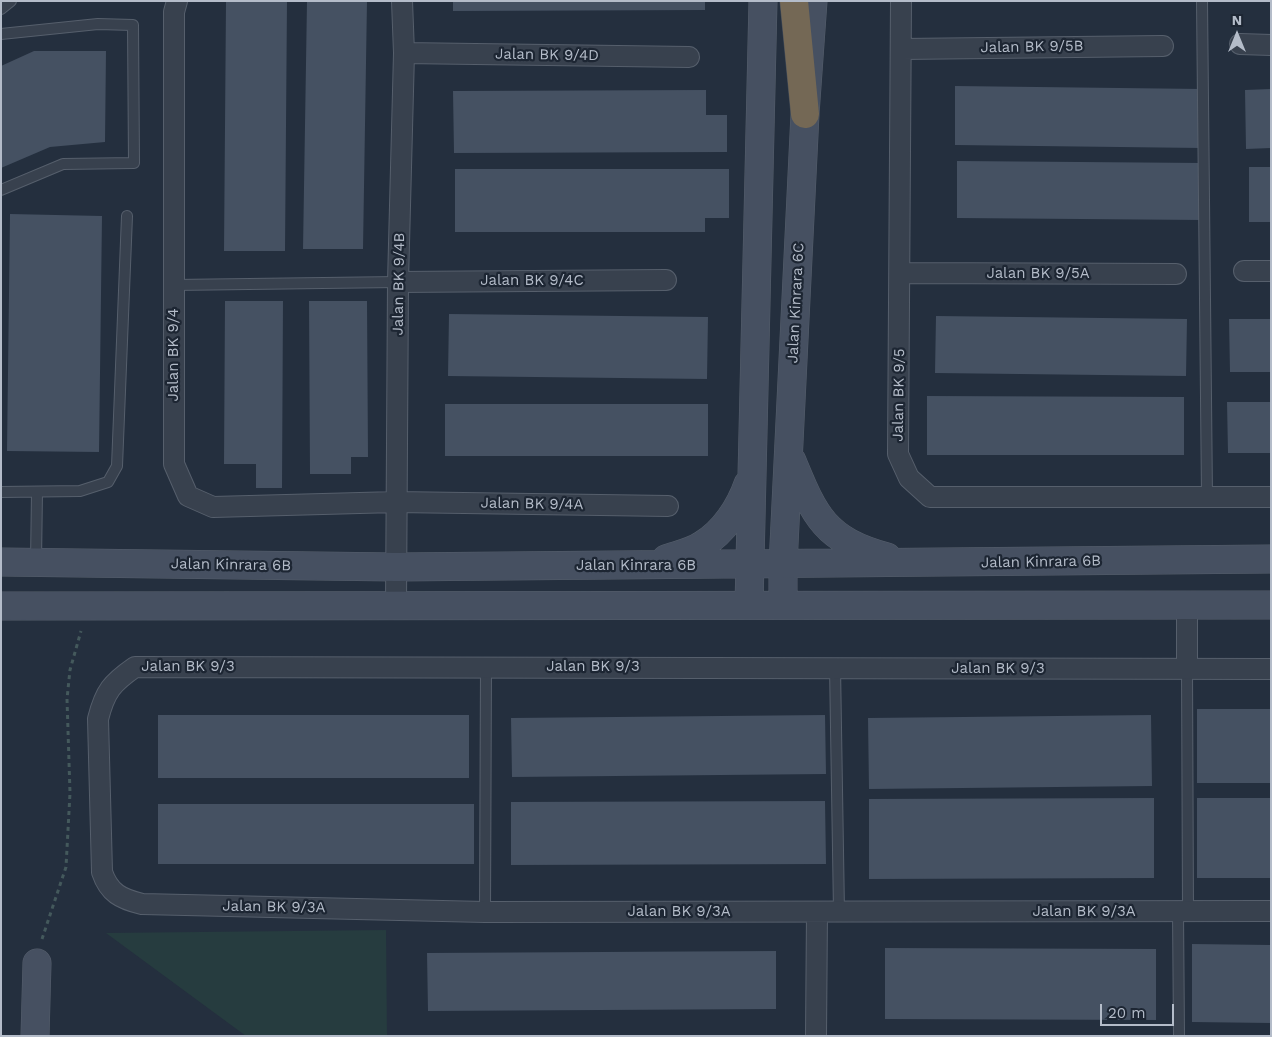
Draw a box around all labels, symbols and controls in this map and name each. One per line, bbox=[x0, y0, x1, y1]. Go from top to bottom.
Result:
north arrow bbox=[1212, 10, 1262, 60]
text: N bbox=[1232, 12, 1242, 28]
street label: Jalan BK 9/5B bbox=[980, 37, 1084, 57]
street label: Jalan BK 9/4D bbox=[495, 45, 599, 65]
street label: Jalan BK 9/4B bbox=[389, 232, 409, 336]
street label: Jalan Kinrara 6C bbox=[784, 242, 808, 364]
street label: Jalan BK 9/5A bbox=[986, 265, 1090, 283]
street label: Jalan BK 9/4C bbox=[480, 272, 584, 290]
street label: Jalan BK 9/4 bbox=[165, 308, 183, 402]
street label: Jalan BK 9/5 bbox=[889, 348, 909, 442]
street label: Jalan BK 9/4A bbox=[480, 494, 584, 514]
street label: Jalan Kinrara 6B bbox=[981, 552, 1101, 572]
street label: Jalan Kinrara 6B bbox=[171, 555, 291, 575]
street label: Jalan Kinrara 6B bbox=[576, 557, 696, 575]
street label: Jalan BK 9/3 bbox=[141, 658, 235, 676]
street label: Jalan BK 9/3 bbox=[546, 658, 640, 676]
street label: Jalan BK 9/3 bbox=[951, 660, 1045, 678]
street label: Jalan BK 9/3A bbox=[222, 897, 326, 917]
street label: Jalan BK 9/3A bbox=[627, 903, 731, 921]
street label: Jalan BK 9/3A bbox=[1032, 903, 1136, 921]
scale bar bbox=[1102, 994, 1176, 1026]
text: 20 m bbox=[1108, 1004, 1146, 1022]

